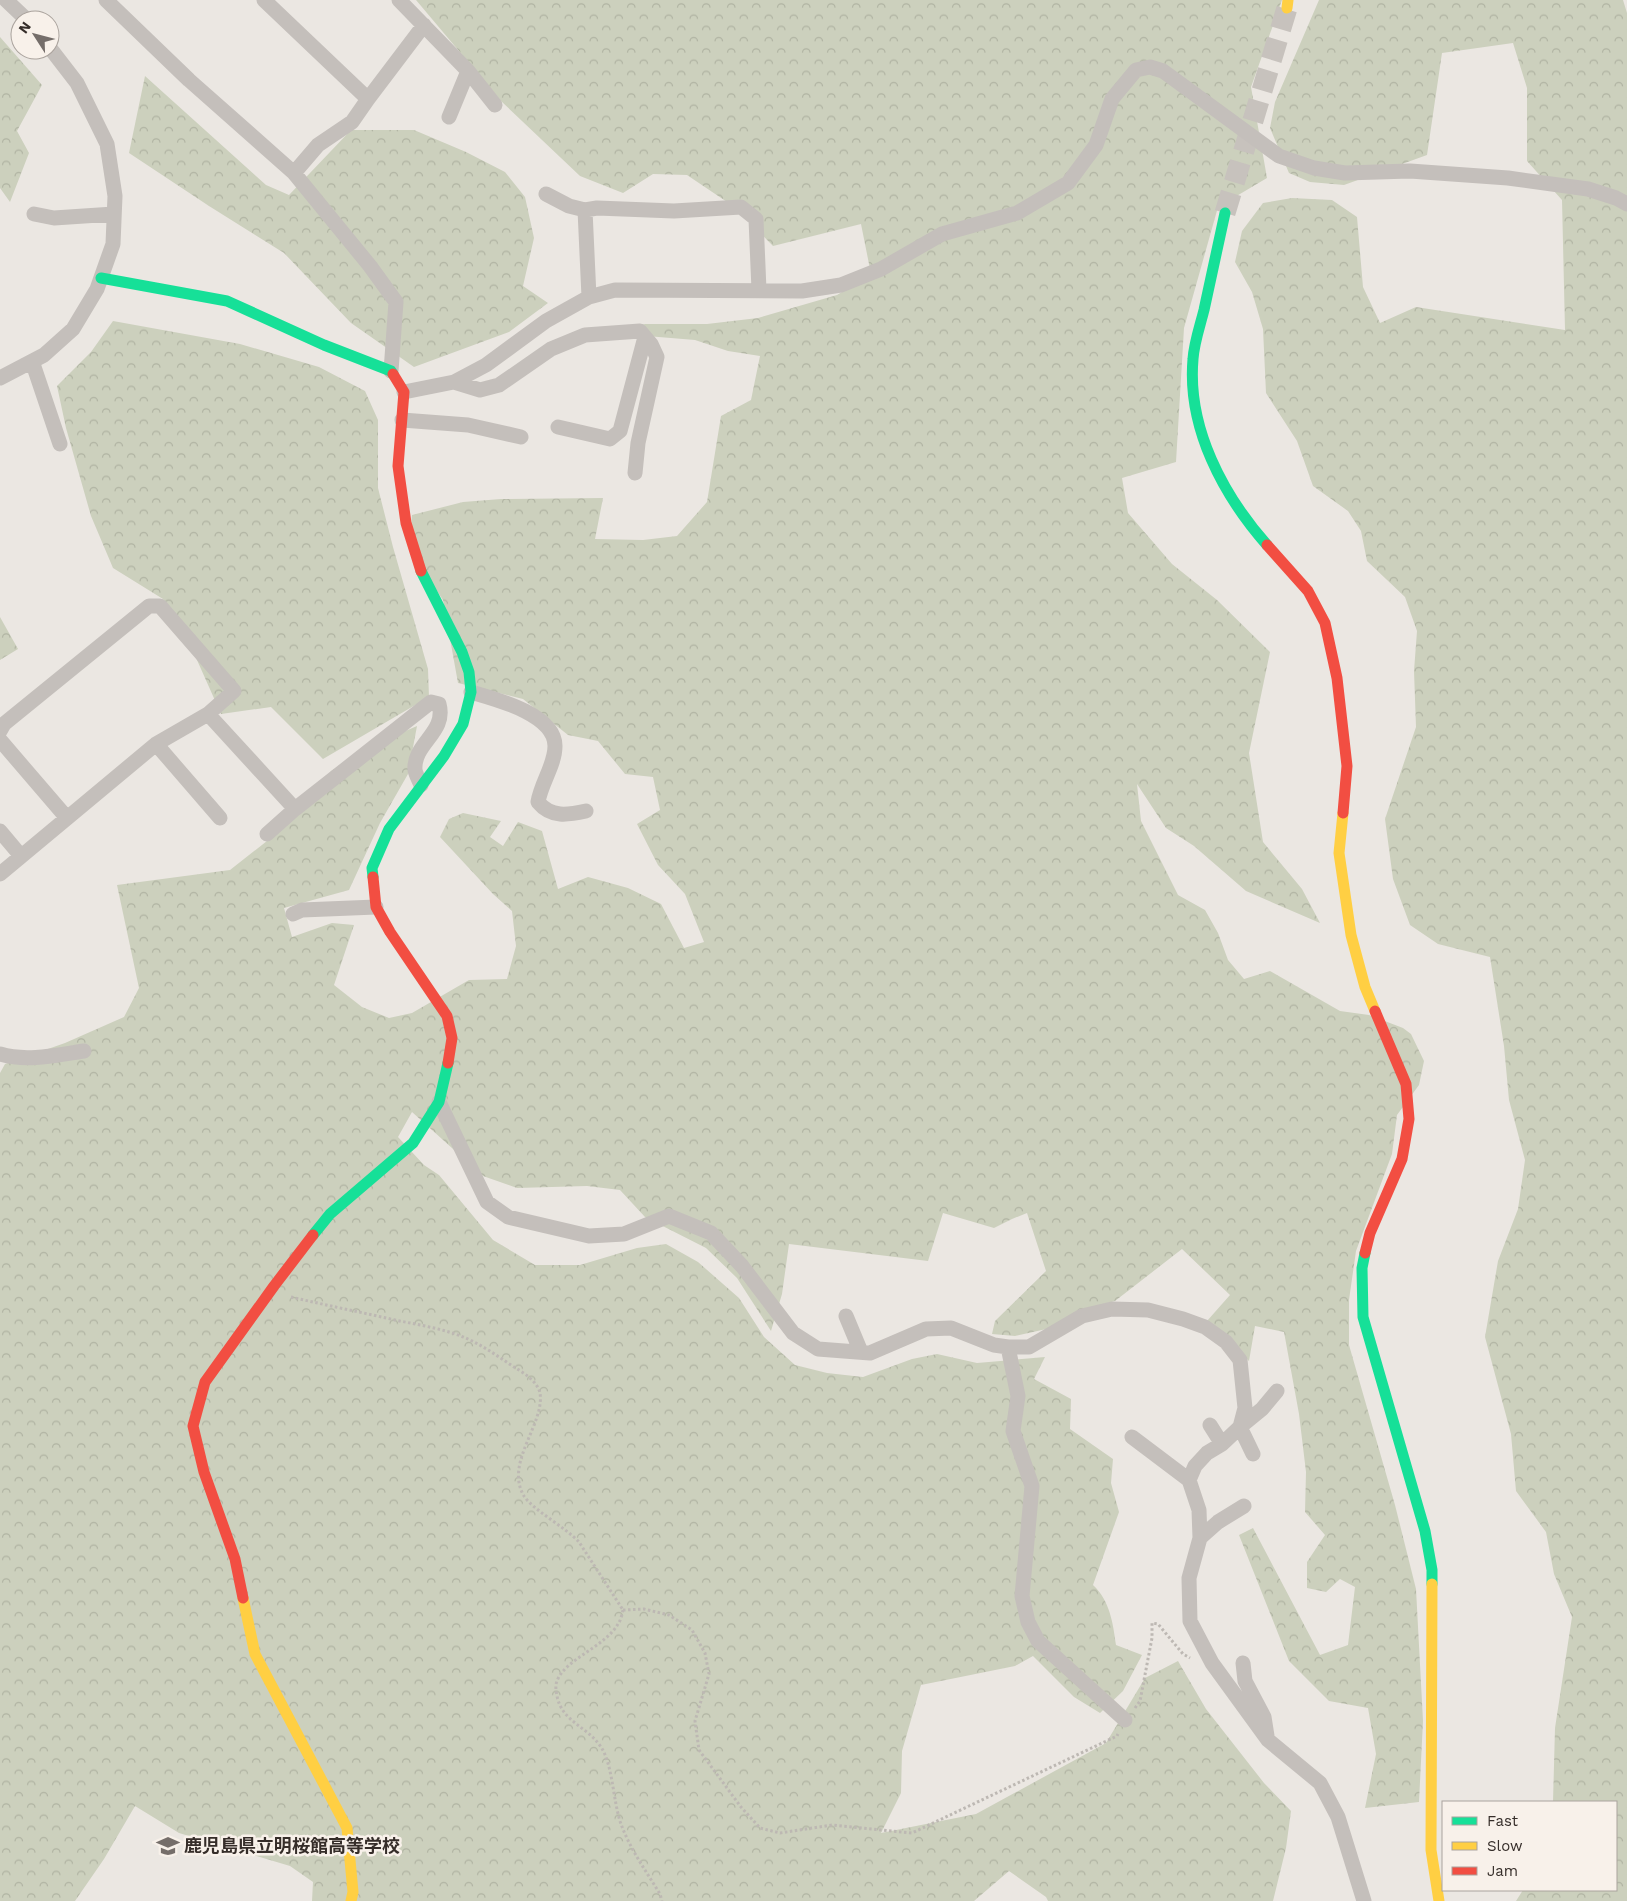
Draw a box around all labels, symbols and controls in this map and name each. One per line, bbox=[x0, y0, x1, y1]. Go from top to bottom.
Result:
north arrow bbox=[10, 10, 60, 60]
text: N bbox=[15, 18, 34, 36]
legend bbox=[1442, 1801, 1617, 1891]
text: Fast bbox=[1487, 1812, 1519, 1830]
school or university icon: 鹿児島県立明桜館高等学校 bbox=[155, 1833, 181, 1859]
place label: 鹿児島県立明桜館高等学校 bbox=[184, 1835, 400, 1856]
text: Slow bbox=[1487, 1837, 1523, 1855]
text: Jam bbox=[1487, 1862, 1518, 1880]

